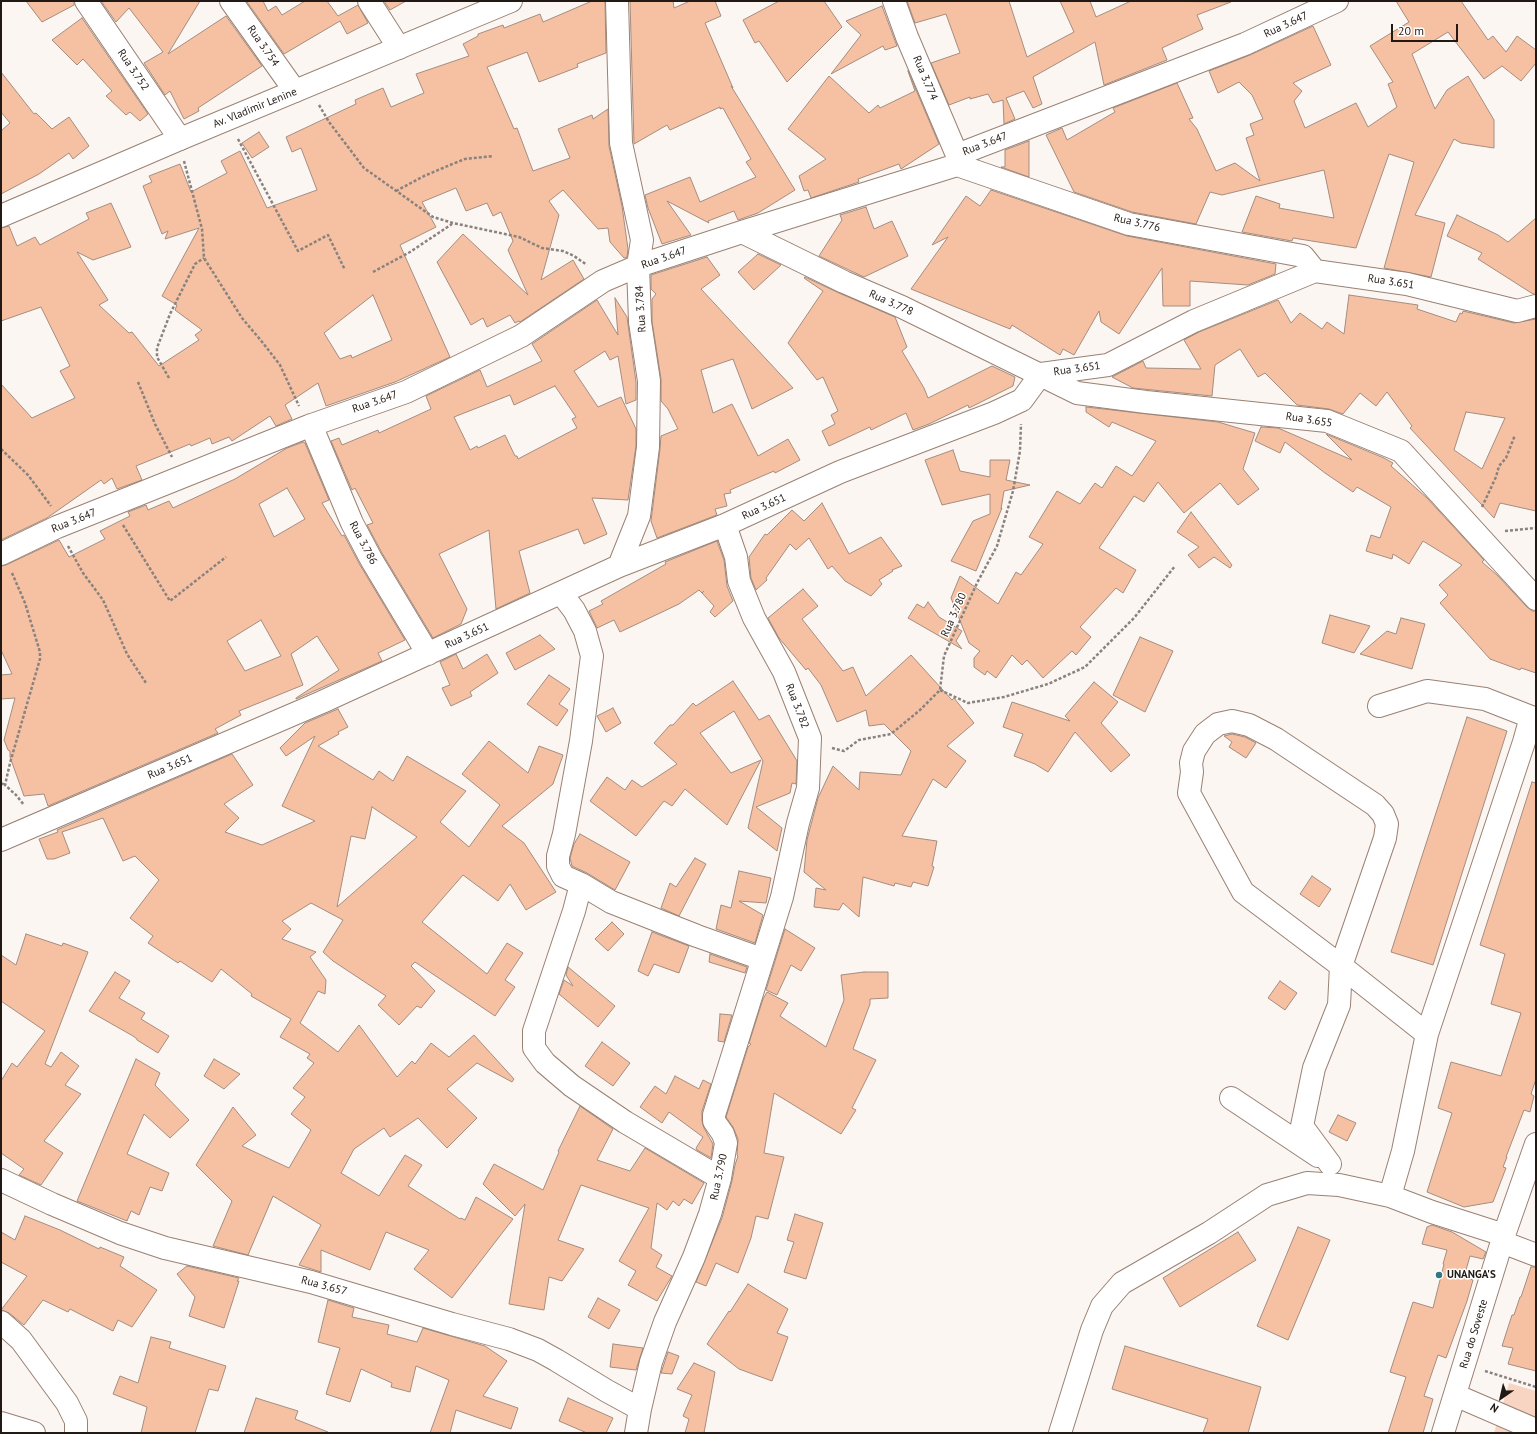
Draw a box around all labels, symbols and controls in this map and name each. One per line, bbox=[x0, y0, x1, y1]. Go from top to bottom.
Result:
street label: Rua 3.647 bbox=[1262, 9, 1310, 41]
scale bar bbox=[1393, 16, 1460, 42]
street label: Rua 3.754 bbox=[244, 23, 282, 69]
text: 20 m bbox=[1398, 23, 1424, 38]
street label: Rua 3.752 bbox=[114, 47, 152, 93]
street label: Rua 3.774 bbox=[910, 54, 940, 102]
street label: Av. Vladimir Lenine bbox=[211, 85, 299, 131]
street label: Rua 3.647 bbox=[961, 129, 1009, 159]
street label: Rua 3.776 bbox=[1113, 211, 1161, 235]
street label: Rua 3.647 bbox=[640, 244, 688, 272]
street label: Rua 3.651 bbox=[1367, 272, 1415, 292]
street label: Rua 3.784 bbox=[633, 285, 649, 333]
street label: Rua 3.778 bbox=[867, 287, 915, 319]
street label: Rua 3.651 bbox=[1053, 359, 1101, 379]
street label: Rua 3.647 bbox=[351, 388, 399, 416]
street label: Rua 3.655 bbox=[1285, 410, 1333, 430]
street label: Rua 3.651 bbox=[740, 491, 788, 523]
street label: Rua 3.647 bbox=[50, 506, 98, 536]
street label: Rua 3.786 bbox=[346, 519, 380, 567]
street label: Rua 3.780 bbox=[938, 591, 970, 639]
street label: Rua 3.651 bbox=[443, 620, 491, 652]
street label: Rua 3.782 bbox=[782, 682, 812, 730]
street label: Rua 3.651 bbox=[146, 752, 194, 782]
street label: Rua 3.790 bbox=[708, 1153, 730, 1201]
place label: UNANGA'S bbox=[1447, 1268, 1496, 1282]
marker: UNANGA'S bbox=[1434, 1270, 1444, 1280]
street label: Rua 3.657 bbox=[300, 1274, 348, 1298]
street label: Rua do Soveste bbox=[1457, 1298, 1491, 1370]
north arrow bbox=[1481, 1378, 1521, 1418]
text: N bbox=[1487, 1400, 1501, 1416]

